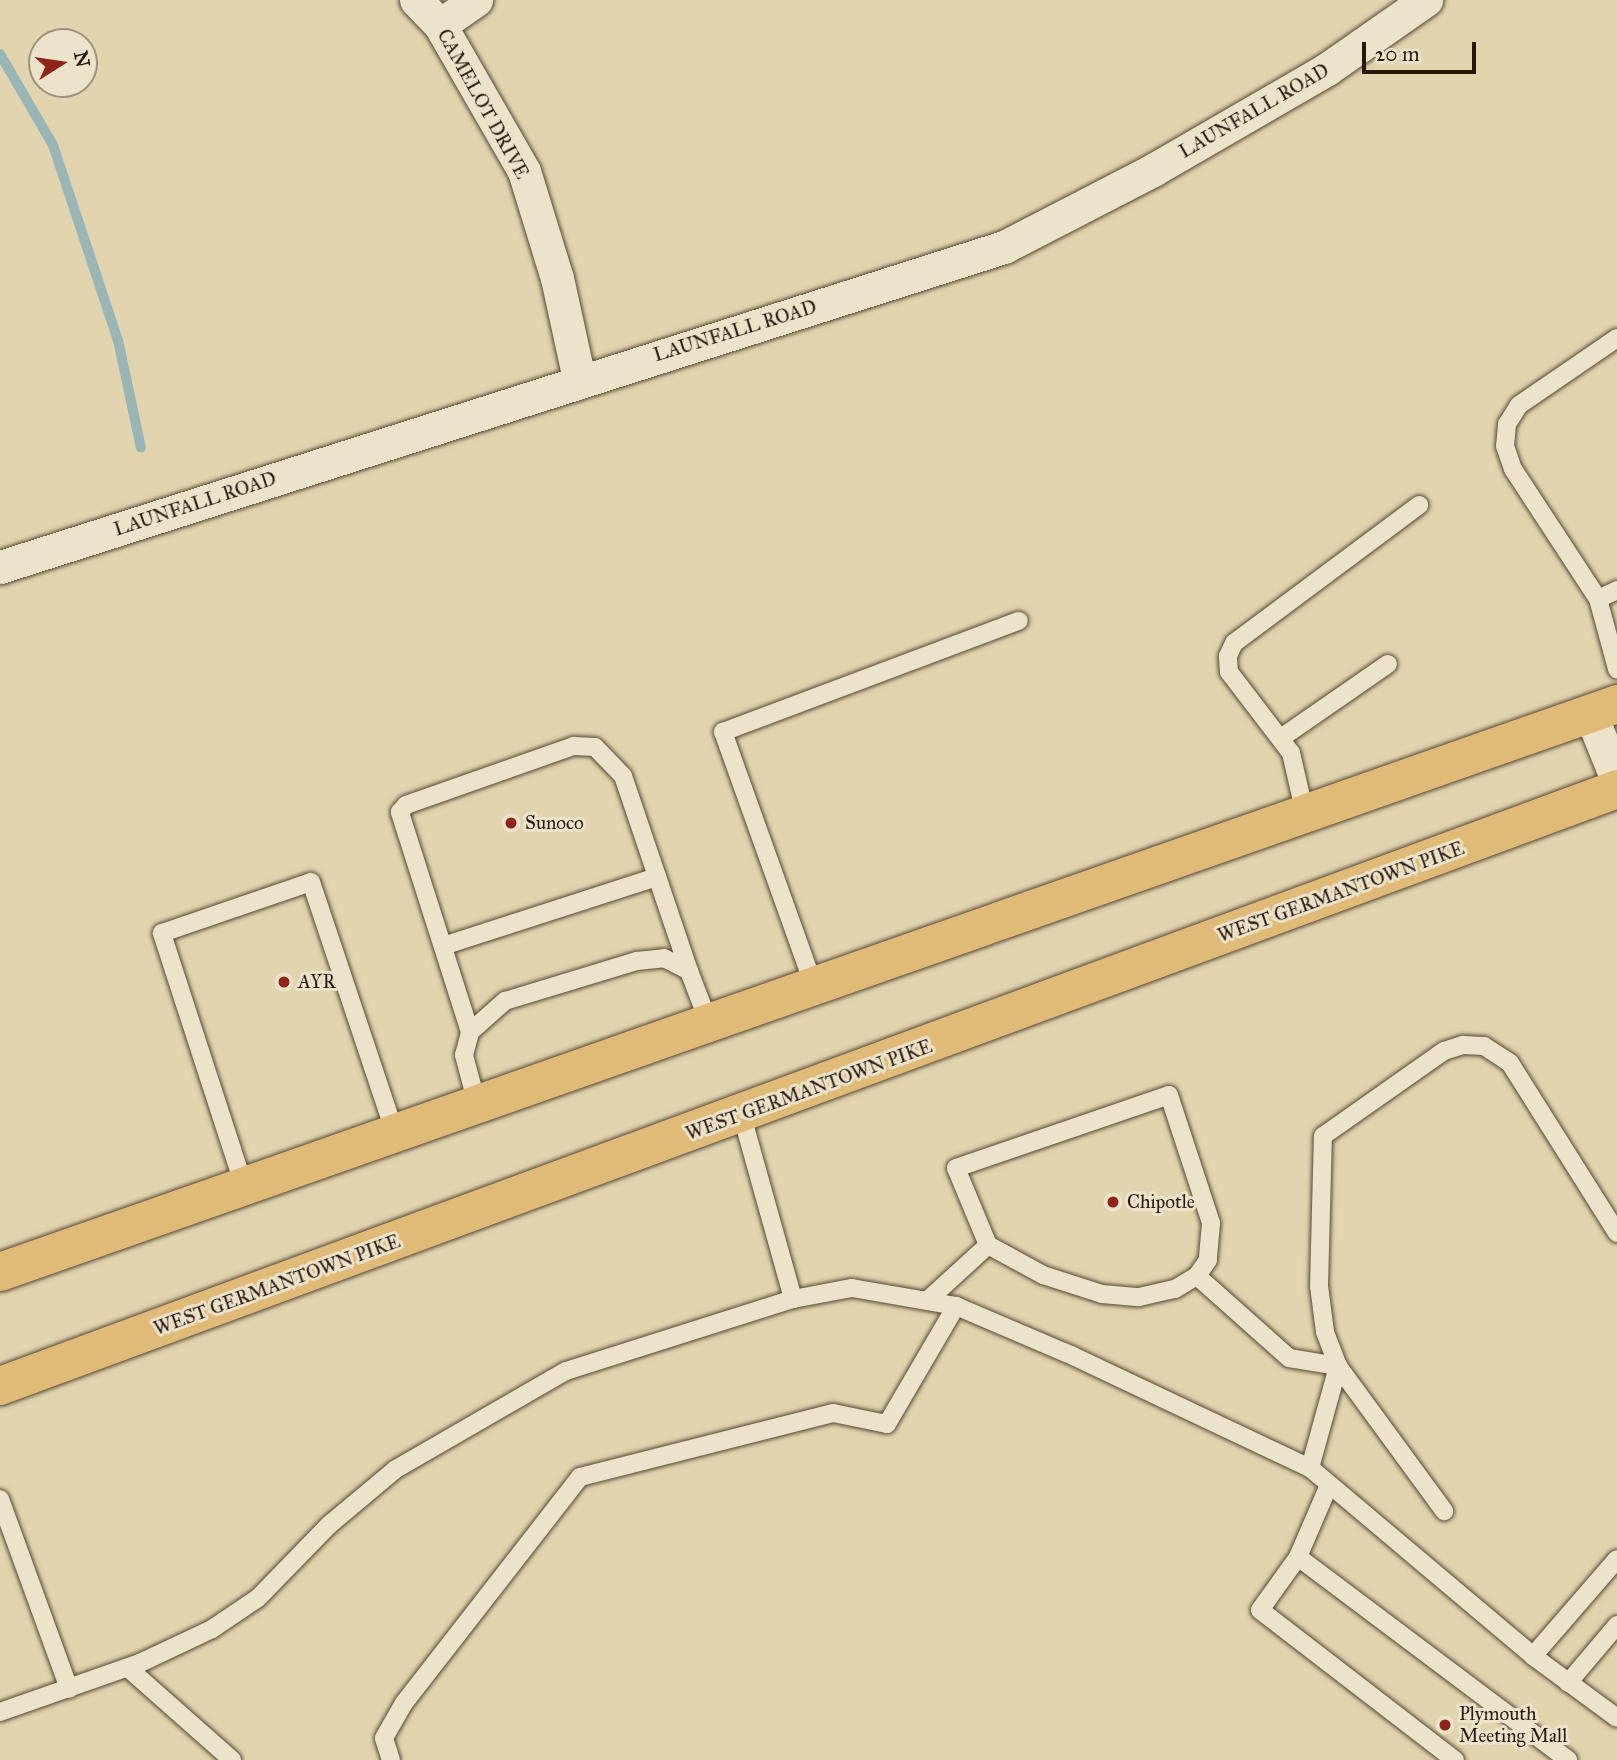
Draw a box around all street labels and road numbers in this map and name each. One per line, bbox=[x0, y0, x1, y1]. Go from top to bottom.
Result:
street label: CAMELOT DRIVE bbox=[432, 25, 534, 183]
street label: LAUNFALL ROAD bbox=[1175, 59, 1333, 163]
street label: LAUNFALL ROAD bbox=[651, 295, 819, 367]
street label: LAUNFALL ROAD bbox=[111, 467, 279, 541]
street label: WEST GERMANTOWN PIKE bbox=[1215, 837, 1467, 947]
street label: WEST GERMANTOWN PIKE bbox=[683, 1035, 935, 1145]
street label: WEST GERMANTOWN PIKE bbox=[151, 1230, 403, 1340]

